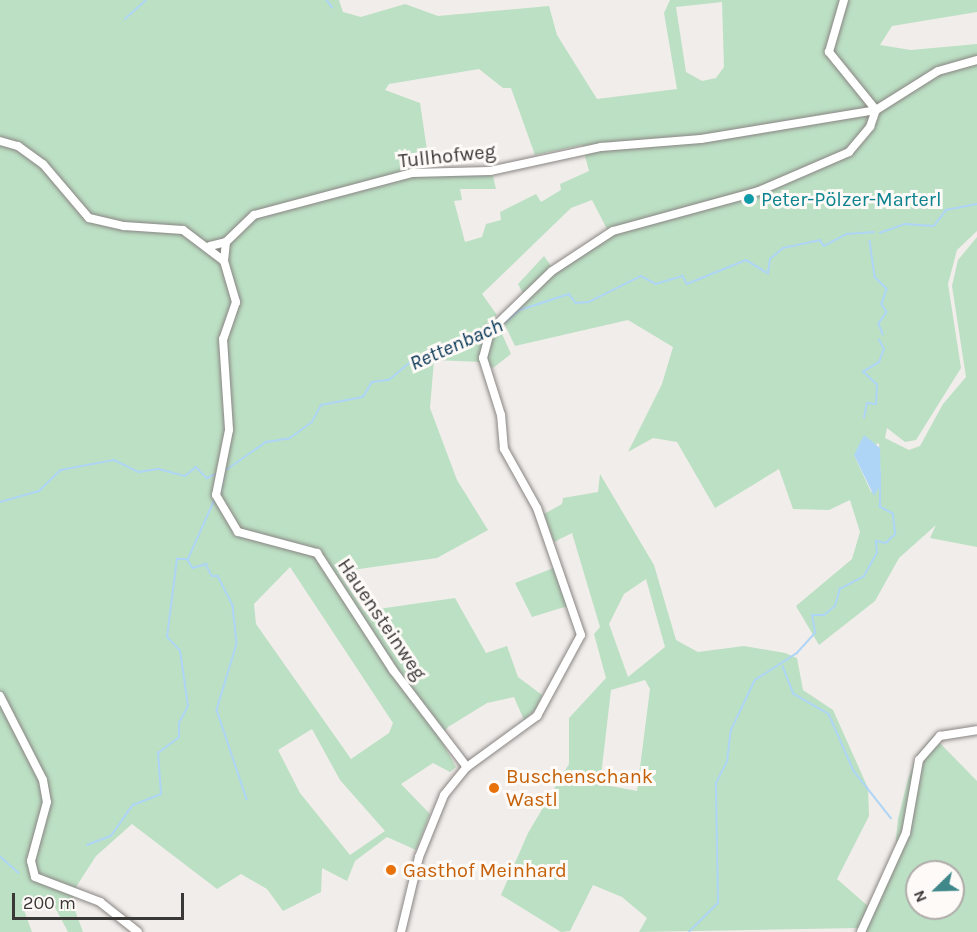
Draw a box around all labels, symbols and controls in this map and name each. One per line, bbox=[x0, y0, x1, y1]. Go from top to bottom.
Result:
street label: Tullhofweg bbox=[397, 139, 497, 173]
place label: Peter-Pölzer-Marterl bbox=[761, 187, 942, 211]
marker: Peter-Pölzer-Marterl bbox=[742, 192, 756, 206]
water label: Rettenbach bbox=[405, 312, 507, 376]
street label: Hauensteinweg bbox=[333, 554, 431, 684]
place label: Buschenschank Wastl bbox=[506, 765, 653, 812]
marker: Buschenschank Wastl bbox=[487, 781, 501, 795]
place label: Gasthof Meinhard bbox=[403, 858, 567, 882]
north arrow bbox=[905, 860, 965, 920]
marker: Gasthof Meinhard bbox=[384, 863, 398, 877]
scale bar bbox=[15, 881, 188, 919]
text: N bbox=[909, 887, 931, 905]
text: 200 m bbox=[23, 892, 76, 914]

